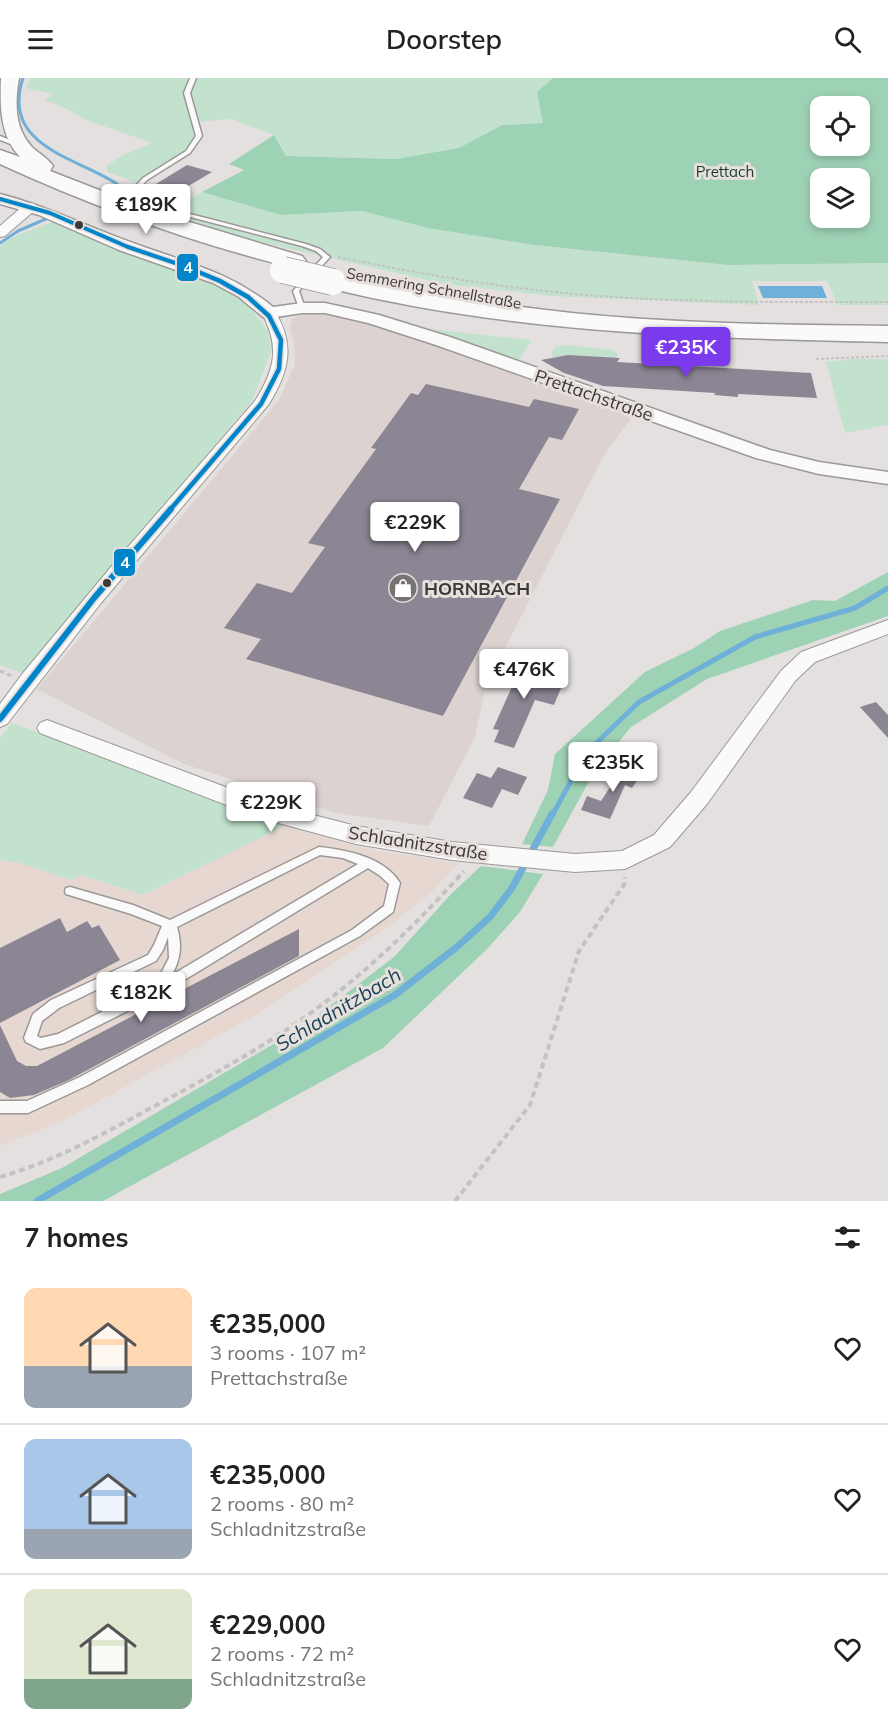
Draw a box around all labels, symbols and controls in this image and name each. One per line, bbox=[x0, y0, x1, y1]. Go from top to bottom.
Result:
text: Doorstep bbox=[386, 22, 502, 56]
icon: menu bbox=[24, 23, 57, 56]
icon: search bbox=[831, 23, 864, 56]
map controls bbox=[810, 96, 870, 228]
button: locate bbox=[810, 96, 870, 156]
park label: Prettach bbox=[696, 162, 754, 181]
button: layers bbox=[810, 168, 870, 228]
pin: €189K bbox=[104, 184, 188, 235]
text: €189K bbox=[115, 191, 177, 216]
unlabelled marker bbox=[73, 219, 85, 231]
line badge: 4 bbox=[176, 253, 199, 282]
text: 4 bbox=[183, 257, 193, 277]
street label: Semmering Schnellstraße bbox=[345, 263, 523, 313]
pin: €235K bbox=[644, 327, 728, 378]
text: €235K bbox=[655, 334, 717, 359]
street label: Prettachstraße bbox=[532, 364, 656, 426]
pin: €229K bbox=[373, 502, 457, 553]
text: €229K bbox=[384, 509, 446, 534]
line badge: 4 bbox=[113, 548, 136, 577]
text: 4 bbox=[120, 552, 130, 572]
shop icon: HORNBACH bbox=[387, 572, 419, 604]
unlabelled marker bbox=[101, 577, 113, 589]
place label: HORNBACH bbox=[424, 577, 530, 600]
pin: €476K bbox=[482, 649, 566, 700]
text: €476K bbox=[493, 656, 555, 681]
pin: €235K bbox=[571, 742, 655, 793]
text: €235K bbox=[582, 749, 644, 774]
pin: €229K bbox=[229, 782, 313, 833]
text: €229K bbox=[240, 789, 302, 814]
street label: Schladnitzstraße bbox=[347, 821, 489, 865]
water label: Schladnitzbach bbox=[271, 962, 405, 1056]
pin: €182K bbox=[99, 972, 183, 1023]
text: €182K bbox=[110, 979, 172, 1004]
text: 7 homes bbox=[24, 1221, 128, 1254]
icon: filters bbox=[831, 1221, 864, 1254]
text: €235,000 bbox=[210, 1307, 326, 1340]
icon: home bbox=[72, 1312, 144, 1384]
icon: heart bbox=[831, 1332, 864, 1365]
text: 3 rooms · 107 m² bbox=[210, 1340, 366, 1365]
text: Prettachstraße bbox=[210, 1365, 348, 1390]
text: €235,000 bbox=[210, 1458, 326, 1491]
icon: home bbox=[72, 1463, 144, 1535]
icon: heart bbox=[831, 1483, 864, 1516]
text: 2 rooms · 80 m² bbox=[210, 1491, 354, 1516]
text: Schladnitzstraße bbox=[210, 1516, 366, 1541]
text: €229,000 bbox=[210, 1608, 326, 1641]
icon: home bbox=[72, 1613, 144, 1685]
icon: heart bbox=[831, 1633, 864, 1666]
text: 2 rooms · 72 m² bbox=[210, 1641, 354, 1666]
text: Schladnitzstraße bbox=[210, 1666, 366, 1691]

